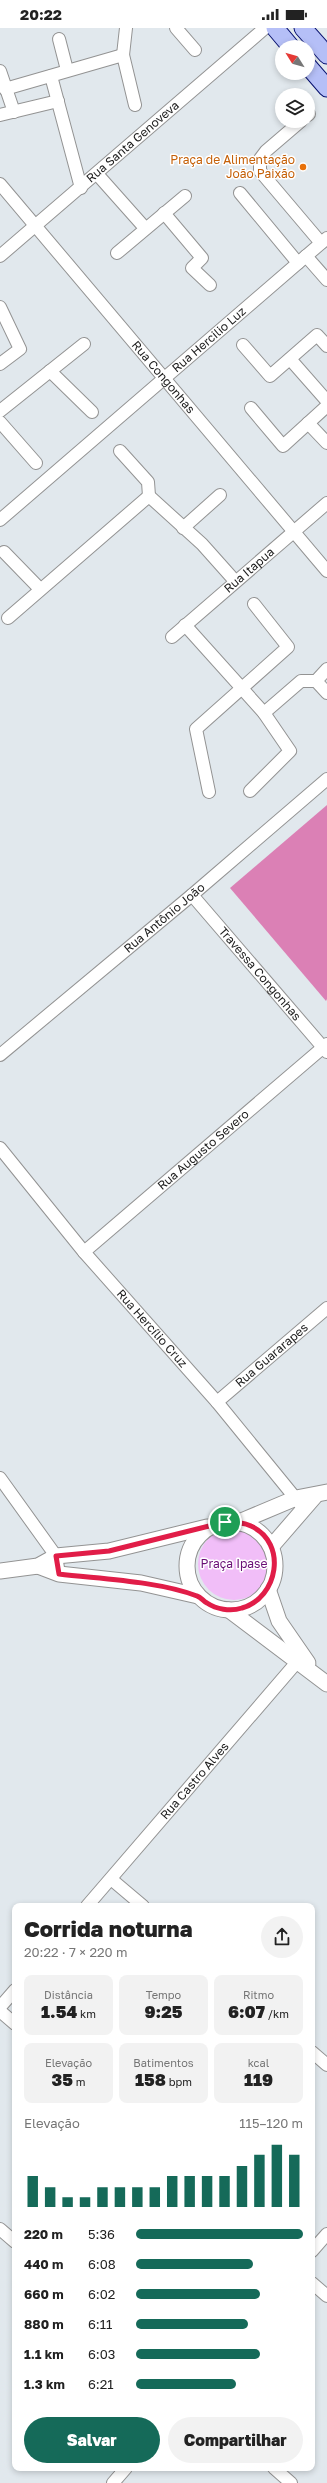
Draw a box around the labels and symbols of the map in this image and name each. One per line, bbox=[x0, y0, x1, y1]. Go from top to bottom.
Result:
north arrow bbox=[275, 40, 315, 80]
street label: Rua Santa Genoveva bbox=[83, 97, 182, 185]
place label: Praça de Alimentação João Paixão bbox=[170, 152, 295, 181]
marker: Praça de Alimentação João Paixão bbox=[298, 162, 308, 172]
street label: Rua Hercilio Luz bbox=[169, 303, 249, 375]
street label: Rua Congonhas bbox=[129, 338, 199, 416]
street label: Rua Itapua bbox=[221, 544, 277, 596]
street label: Rua Antônio João bbox=[120, 879, 208, 956]
street label: Travessa Congonhas bbox=[216, 924, 305, 1023]
street label: Rua Augusto Severo bbox=[154, 1106, 252, 1193]
street label: Rua Hercílio Cruz bbox=[114, 1286, 191, 1370]
street label: Rua Guararapes bbox=[232, 1320, 311, 1390]
pin bbox=[208, 1505, 242, 1539]
park label: Praça Ipase bbox=[201, 1556, 267, 1571]
street label: Rua Castro Alves bbox=[157, 1739, 232, 1822]

